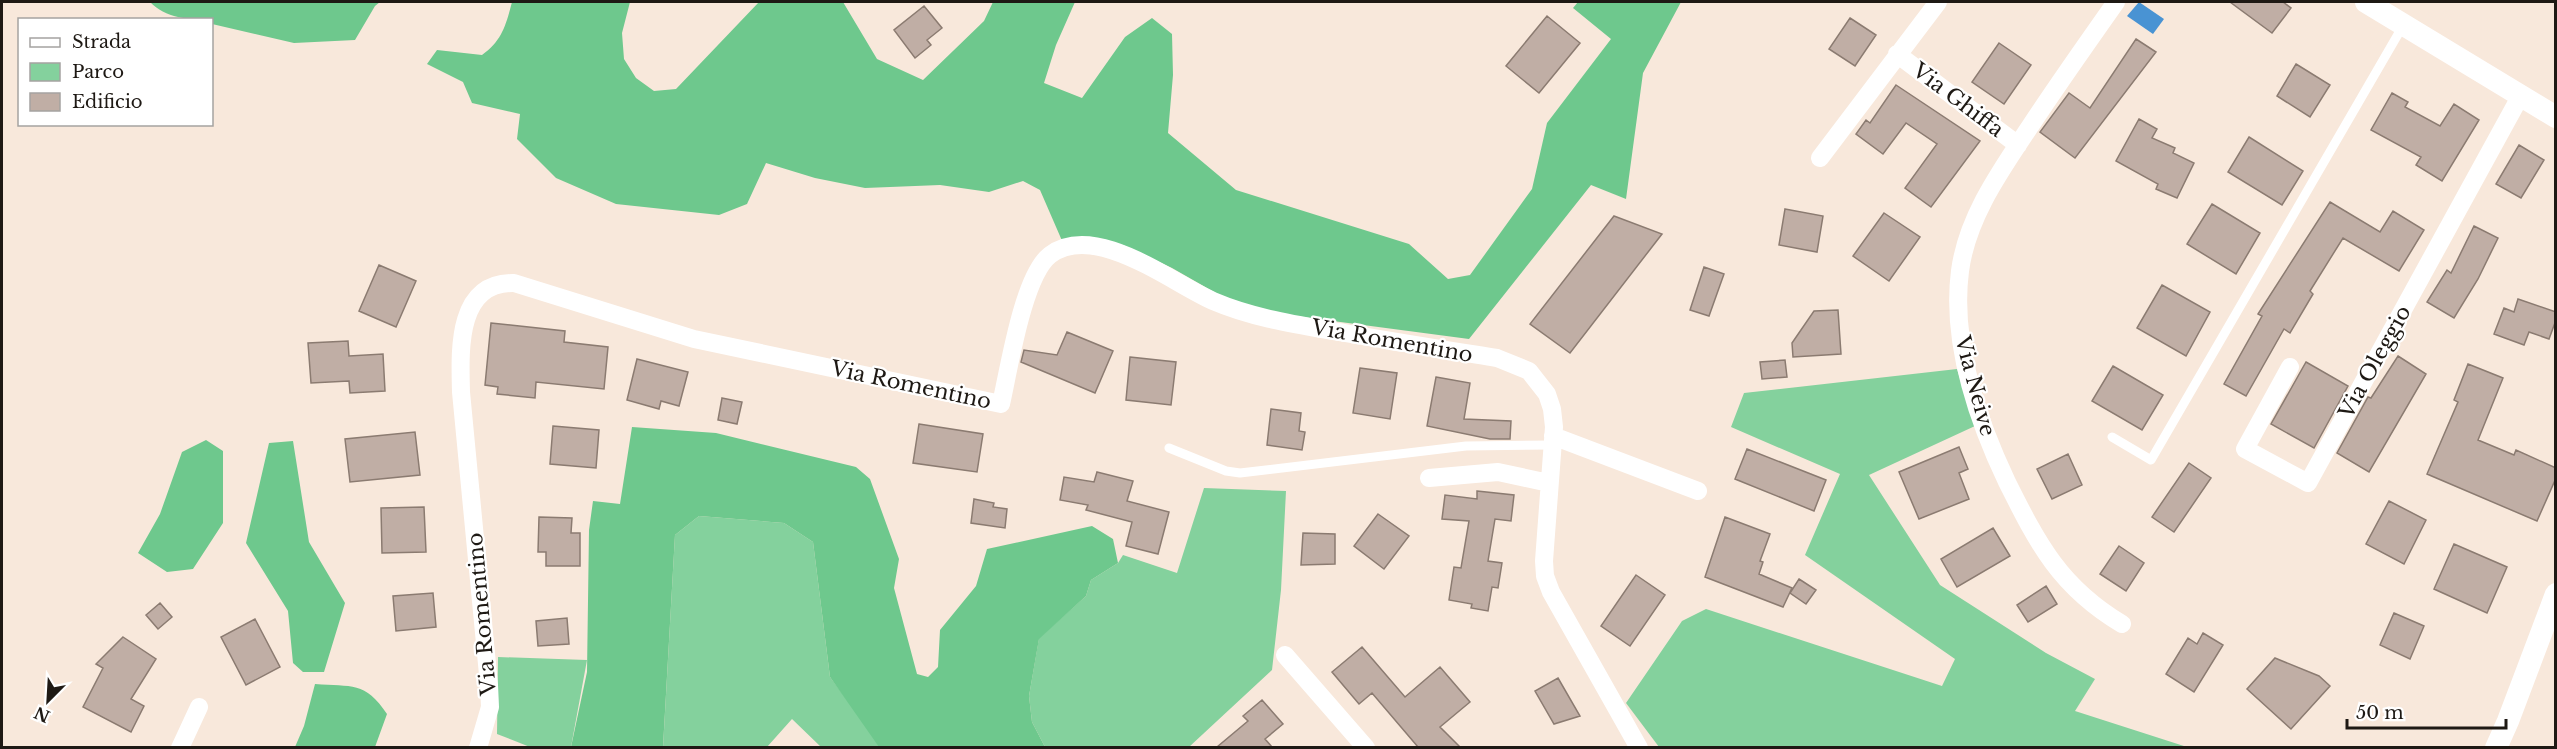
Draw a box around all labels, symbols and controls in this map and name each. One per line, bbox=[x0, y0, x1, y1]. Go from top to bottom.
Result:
legend bbox=[18, 18, 213, 126]
text: Strada bbox=[72, 31, 131, 53]
street label: Via Ghiffa bbox=[1906, 57, 2009, 143]
text: Parco bbox=[72, 61, 124, 83]
text: Edificio bbox=[72, 91, 143, 113]
street label: Via Oleggio bbox=[2333, 301, 2417, 424]
street label: Via Romentino bbox=[1308, 314, 1475, 368]
street label: Via Neive bbox=[1949, 332, 2001, 439]
street label: Via Romentino bbox=[827, 355, 994, 415]
street label: Via Romentino bbox=[462, 532, 502, 697]
north arrow bbox=[18, 671, 78, 731]
scale bar bbox=[2347, 692, 2506, 730]
text: 50 m bbox=[2356, 702, 2404, 724]
text: N bbox=[31, 703, 53, 727]

